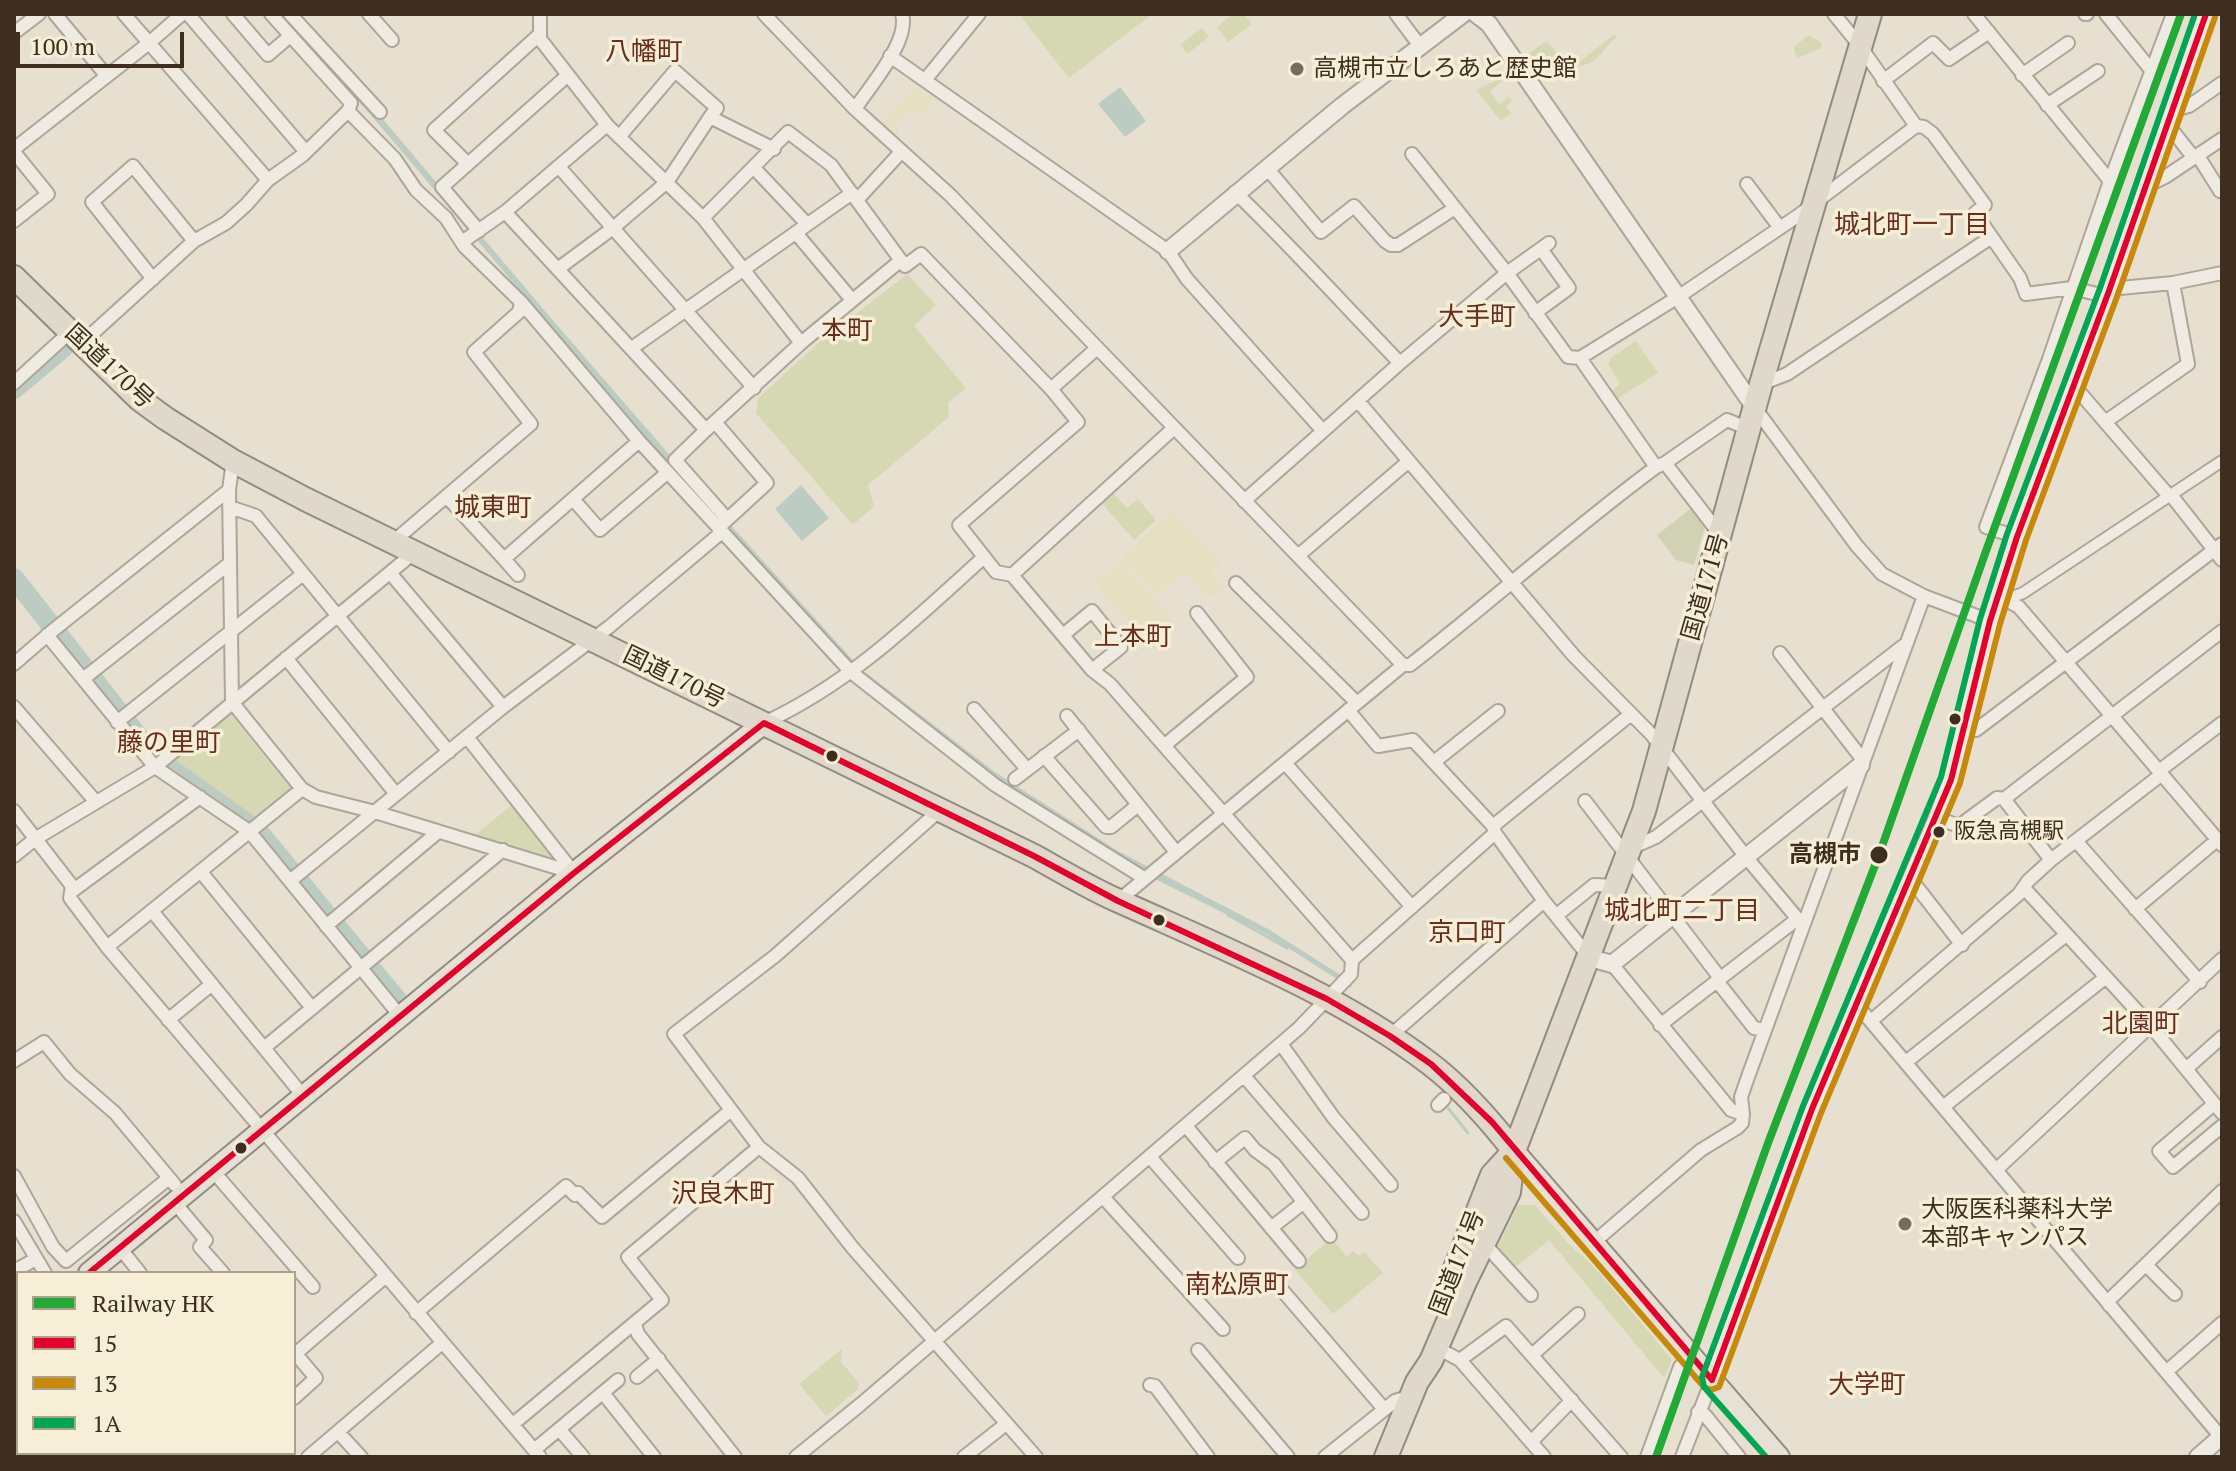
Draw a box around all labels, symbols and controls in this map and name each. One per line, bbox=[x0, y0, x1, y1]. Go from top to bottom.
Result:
scale bar bbox=[20, 16, 188, 66]
text: 100 m bbox=[30, 30, 95, 62]
district label: 八幡町 bbox=[605, 37, 683, 69]
place label: 高槻市立しろあと歴史館 bbox=[1313, 55, 1577, 83]
marker: 高槻市立しろあと歴史館 bbox=[1288, 60, 1306, 78]
district label: 城北町一丁目 bbox=[1834, 210, 1990, 242]
district label: 大手町 bbox=[1438, 302, 1516, 334]
district label: 本町 bbox=[821, 316, 873, 348]
street label: 国道170号 bbox=[59, 319, 159, 415]
district label: 城東町 bbox=[454, 493, 532, 525]
street label: 国道171号 bbox=[1677, 530, 1735, 644]
district label: 上本町 bbox=[1094, 622, 1172, 654]
street label: 国道170号 bbox=[618, 641, 730, 715]
unlabelled marker bbox=[1947, 711, 1963, 727]
district label: 藤の里町 bbox=[117, 728, 221, 760]
unlabelled marker bbox=[824, 748, 840, 764]
place label: 阪急高槻駅 bbox=[1954, 819, 2064, 845]
marker: 阪急高槻駅 bbox=[1931, 824, 1947, 840]
place label: 高槻市 bbox=[1789, 841, 1861, 869]
marker: 高槻市 bbox=[1868, 844, 1890, 866]
district label: 城北町二丁目 bbox=[1604, 896, 1760, 928]
unlabelled marker bbox=[1151, 912, 1167, 928]
district label: 京口町 bbox=[1428, 918, 1506, 950]
district label: 北園町 bbox=[2102, 1009, 2180, 1041]
unlabelled marker bbox=[233, 1140, 249, 1156]
district label: 沢良木町 bbox=[671, 1179, 775, 1211]
place label: 大阪医科薬科大学 本部キャンパス bbox=[1921, 1196, 2113, 1252]
street label: 国道171号 bbox=[1425, 1206, 1491, 1320]
marker: 大阪医科薬科大学 本部キャンパス bbox=[1896, 1215, 1914, 1233]
district label: 南松原町 bbox=[1185, 1270, 1289, 1302]
legend bbox=[16, 1271, 296, 1455]
text: Railway HK bbox=[92, 1287, 214, 1319]
text: 15 bbox=[92, 1327, 118, 1359]
text: 13 bbox=[92, 1367, 118, 1399]
district label: 大学町 bbox=[1828, 1370, 1906, 1402]
text: 1A bbox=[92, 1407, 121, 1439]

